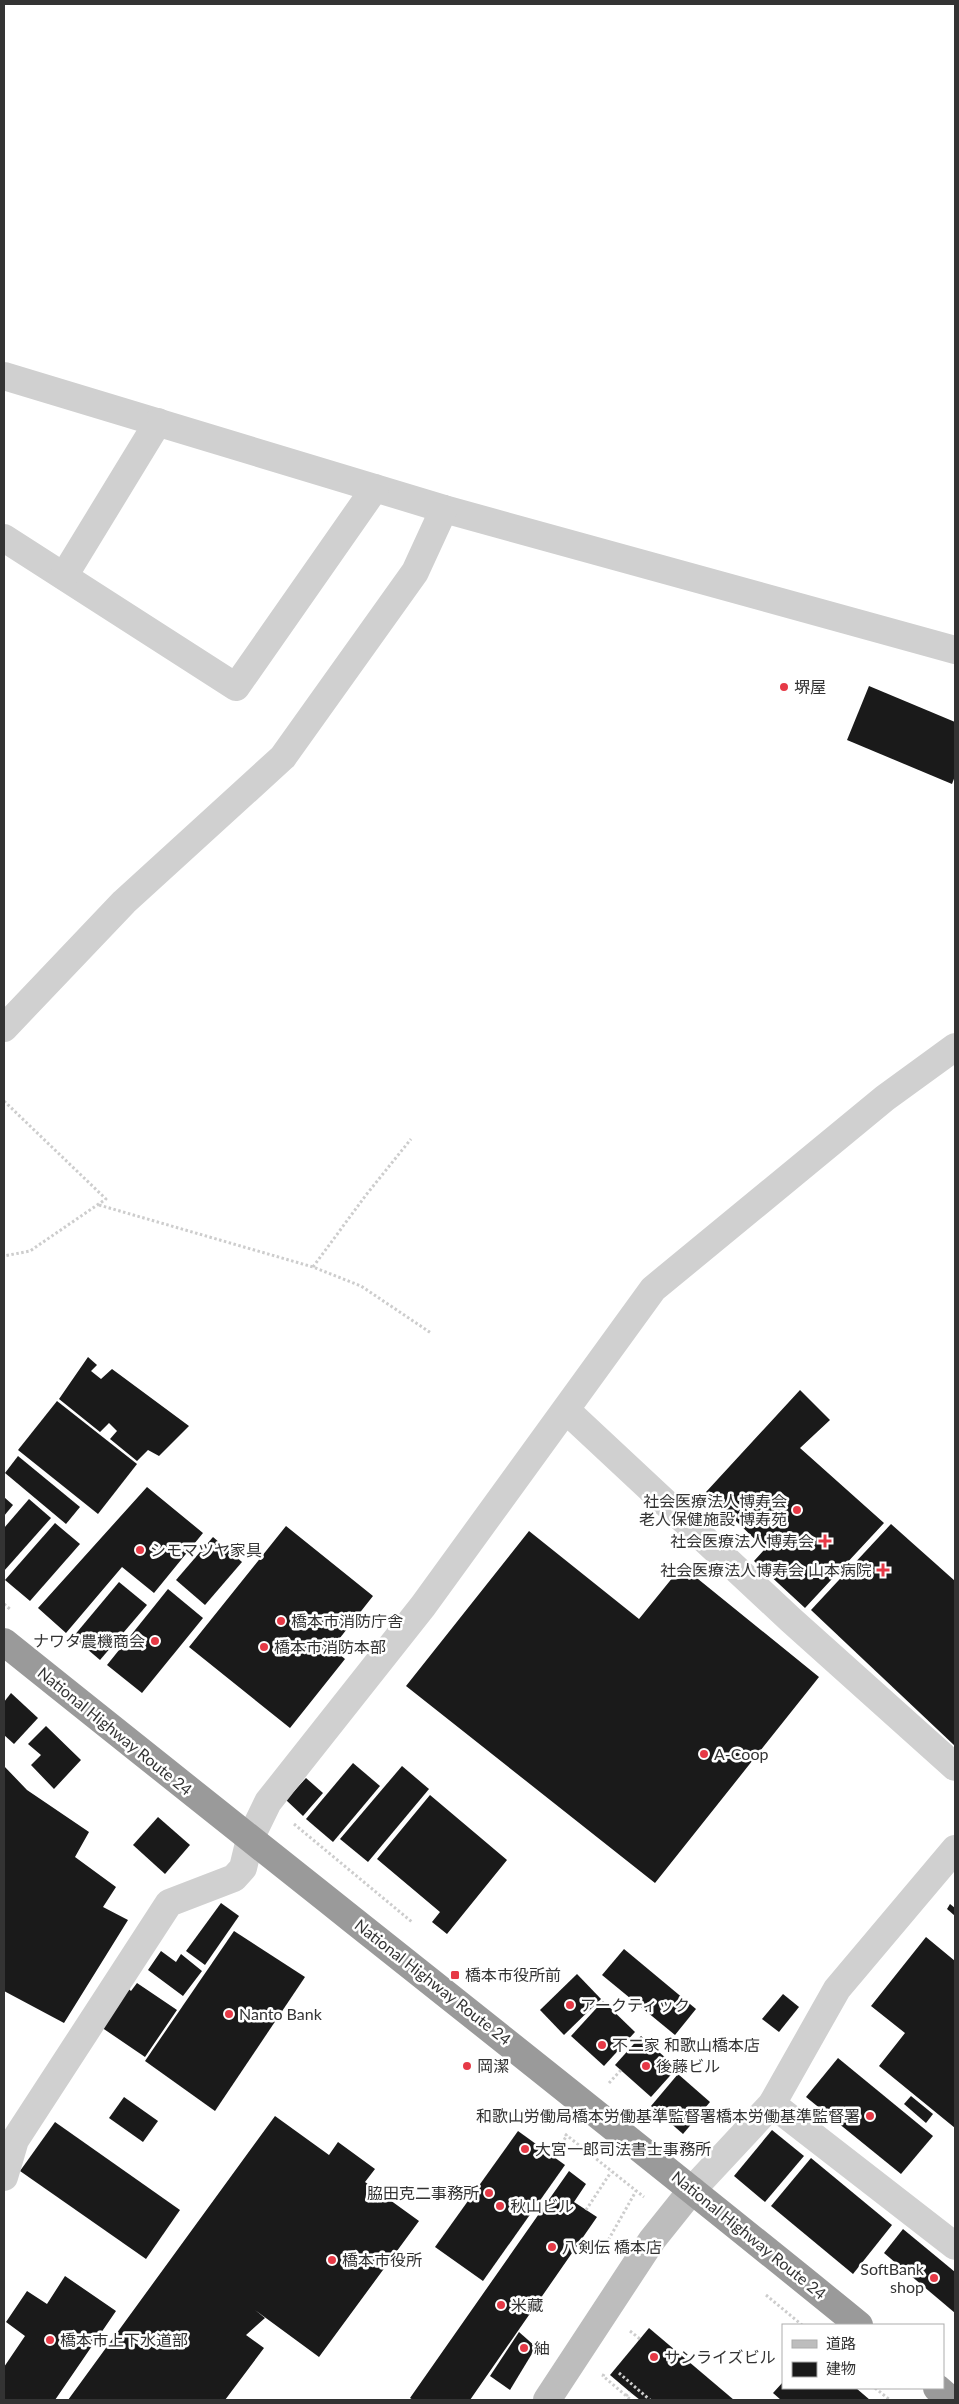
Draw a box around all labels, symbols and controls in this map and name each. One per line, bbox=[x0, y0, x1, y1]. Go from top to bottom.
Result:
place label: 堺屋 bbox=[794, 677, 826, 696]
marker: 堺屋 bbox=[778, 681, 790, 693]
place label: 社会医療法人博寿会 老人保健施設 博寿苑 bbox=[639, 1491, 787, 1528]
marker: 社会医療法人博寿会 老人保健施設 博寿苑 bbox=[791, 1504, 803, 1516]
place label: 社会医療法人博寿会 bbox=[670, 1531, 814, 1550]
marker: 社会医療法人博寿会 bbox=[818, 1534, 832, 1548]
place label: シモマツヤ家具 bbox=[150, 1540, 262, 1559]
marker: シモマツヤ家具 bbox=[134, 1544, 146, 1556]
place label: 社会医療法人博寿会 山本病院 bbox=[660, 1560, 872, 1579]
marker: 社会医療法人博寿会 山本病院 bbox=[876, 1563, 890, 1577]
place label: 橋本市消防庁舎 bbox=[291, 1611, 403, 1630]
marker: 橋本市消防庁舎 bbox=[275, 1615, 287, 1627]
place label: ナワタ農機商会 bbox=[33, 1631, 145, 1650]
marker: ナワタ農機商会 bbox=[149, 1635, 161, 1647]
place label: 橋本市消防本部 bbox=[274, 1637, 386, 1656]
marker: 橋本市消防本部 bbox=[258, 1641, 270, 1653]
street label: National Highway Route 24 bbox=[34, 1662, 196, 1799]
place label: A-Coop bbox=[714, 1744, 768, 1763]
marker: A-Coop bbox=[698, 1748, 710, 1760]
street label: National Highway Route 24 bbox=[351, 1915, 515, 2049]
place label: 橋本市役所前 bbox=[465, 1965, 561, 1984]
marker: 橋本市役所前 bbox=[449, 1969, 461, 1981]
place label: アークティック bbox=[580, 1995, 690, 2014]
marker: アークティック bbox=[564, 1999, 576, 2011]
place label: Nanto Bank bbox=[239, 2004, 323, 2023]
marker: Nanto Bank bbox=[223, 2008, 235, 2020]
place label: 不二家 和歌山橋本店 bbox=[612, 2035, 760, 2054]
marker: 不二家 和歌山橋本店 bbox=[596, 2039, 608, 2051]
place label: 岡潔 bbox=[477, 2056, 509, 2075]
place label: 後藤ビル bbox=[656, 2056, 720, 2075]
marker: 岡潔 bbox=[461, 2060, 473, 2072]
marker: 後藤ビル bbox=[640, 2060, 652, 2072]
place label: 和歌山労働局橋本労働基準監督署橋本労働基準監督署 bbox=[476, 2106, 860, 2125]
marker: 和歌山労働局橋本労働基準監督署橋本労働基準監督署 bbox=[864, 2110, 876, 2122]
place label: 大宮一郎司法書士事務所 bbox=[535, 2139, 711, 2158]
marker: 大宮一郎司法書士事務所 bbox=[519, 2143, 531, 2155]
street label: National Highway Route 24 bbox=[668, 2166, 830, 2303]
place label: 脇田克二事務所 bbox=[367, 2183, 479, 2202]
marker: 脇田克二事務所 bbox=[483, 2187, 495, 2199]
place label: 秋山ビル bbox=[510, 2196, 574, 2215]
marker: 秋山ビル bbox=[494, 2200, 506, 2212]
place label: 八剣伝 橋本店 bbox=[562, 2237, 662, 2256]
marker: 八剣伝 橋本店 bbox=[546, 2241, 558, 2253]
place label: 橋本市役所 bbox=[342, 2250, 422, 2269]
marker: 橋本市役所 bbox=[326, 2254, 338, 2266]
place label: SoftBank shop bbox=[860, 2259, 925, 2296]
marker: SoftBank shop bbox=[928, 2272, 940, 2284]
place label: 米藏 bbox=[511, 2295, 543, 2314]
marker: 米藏 bbox=[495, 2299, 507, 2311]
legend bbox=[782, 2324, 944, 2389]
place label: 橋本市上下水道部 bbox=[60, 2330, 188, 2349]
marker: 橋本市上下水道部 bbox=[44, 2334, 56, 2346]
text: 道路 bbox=[826, 2334, 856, 2352]
place label: 紬 bbox=[534, 2338, 550, 2357]
marker: 紬 bbox=[518, 2342, 530, 2354]
place label: サンライズビル bbox=[664, 2347, 776, 2366]
marker: サンライズビル bbox=[648, 2351, 660, 2363]
text: 建物 bbox=[826, 2359, 856, 2377]

